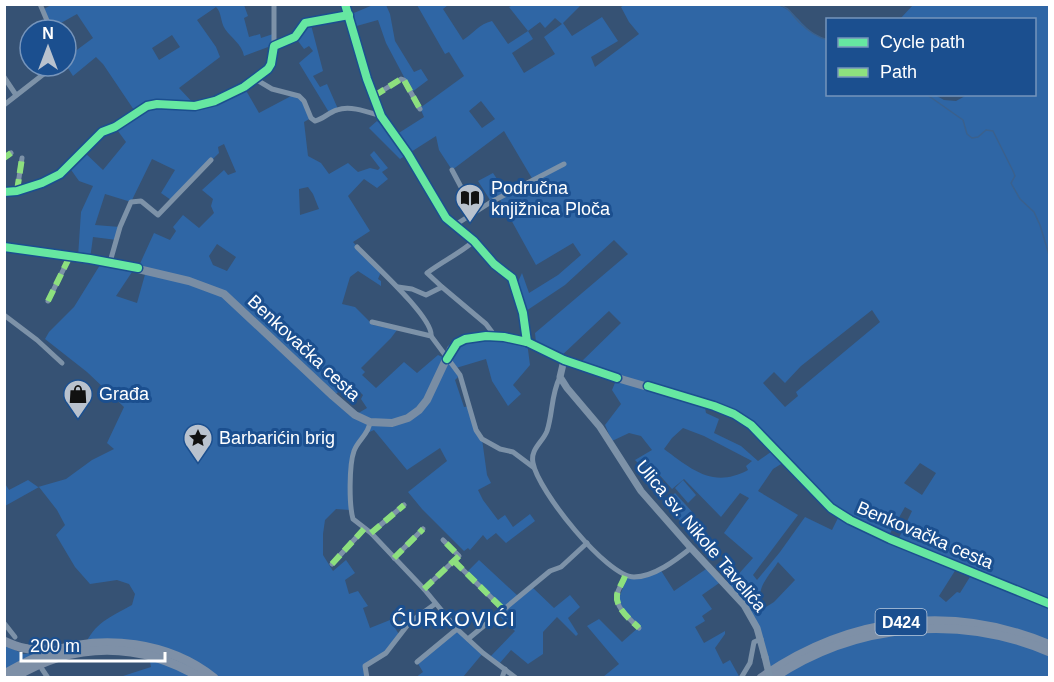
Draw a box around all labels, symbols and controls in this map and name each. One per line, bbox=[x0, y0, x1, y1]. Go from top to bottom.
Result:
north arrow bbox=[18, 18, 78, 78]
legend bbox=[826, 18, 1036, 96]
text: N bbox=[42, 25, 54, 42]
text: Cycle path bbox=[880, 32, 965, 52]
text: Path bbox=[880, 62, 917, 82]
place label: Područna knjižnica Ploča bbox=[491, 178, 611, 219]
library icon: Područna knjižnica Ploča bbox=[454, 182, 486, 224]
street label: Benkovačka cesta bbox=[244, 291, 365, 406]
shop icon: Građa bbox=[62, 378, 94, 420]
place label: Građa bbox=[99, 384, 150, 404]
place icon: Barbarićin brig bbox=[182, 422, 214, 464]
place label: Barbarićin brig bbox=[219, 428, 335, 448]
street label: Ulica sv. Nikole Tavelića bbox=[632, 456, 771, 616]
street label: Benkovačka cesta bbox=[854, 497, 997, 573]
district label: ĆURKOVIĆI bbox=[392, 608, 516, 630]
road number: D424 bbox=[876, 609, 926, 635]
scale bar bbox=[21, 625, 165, 663]
text: 200 m bbox=[30, 636, 80, 656]

